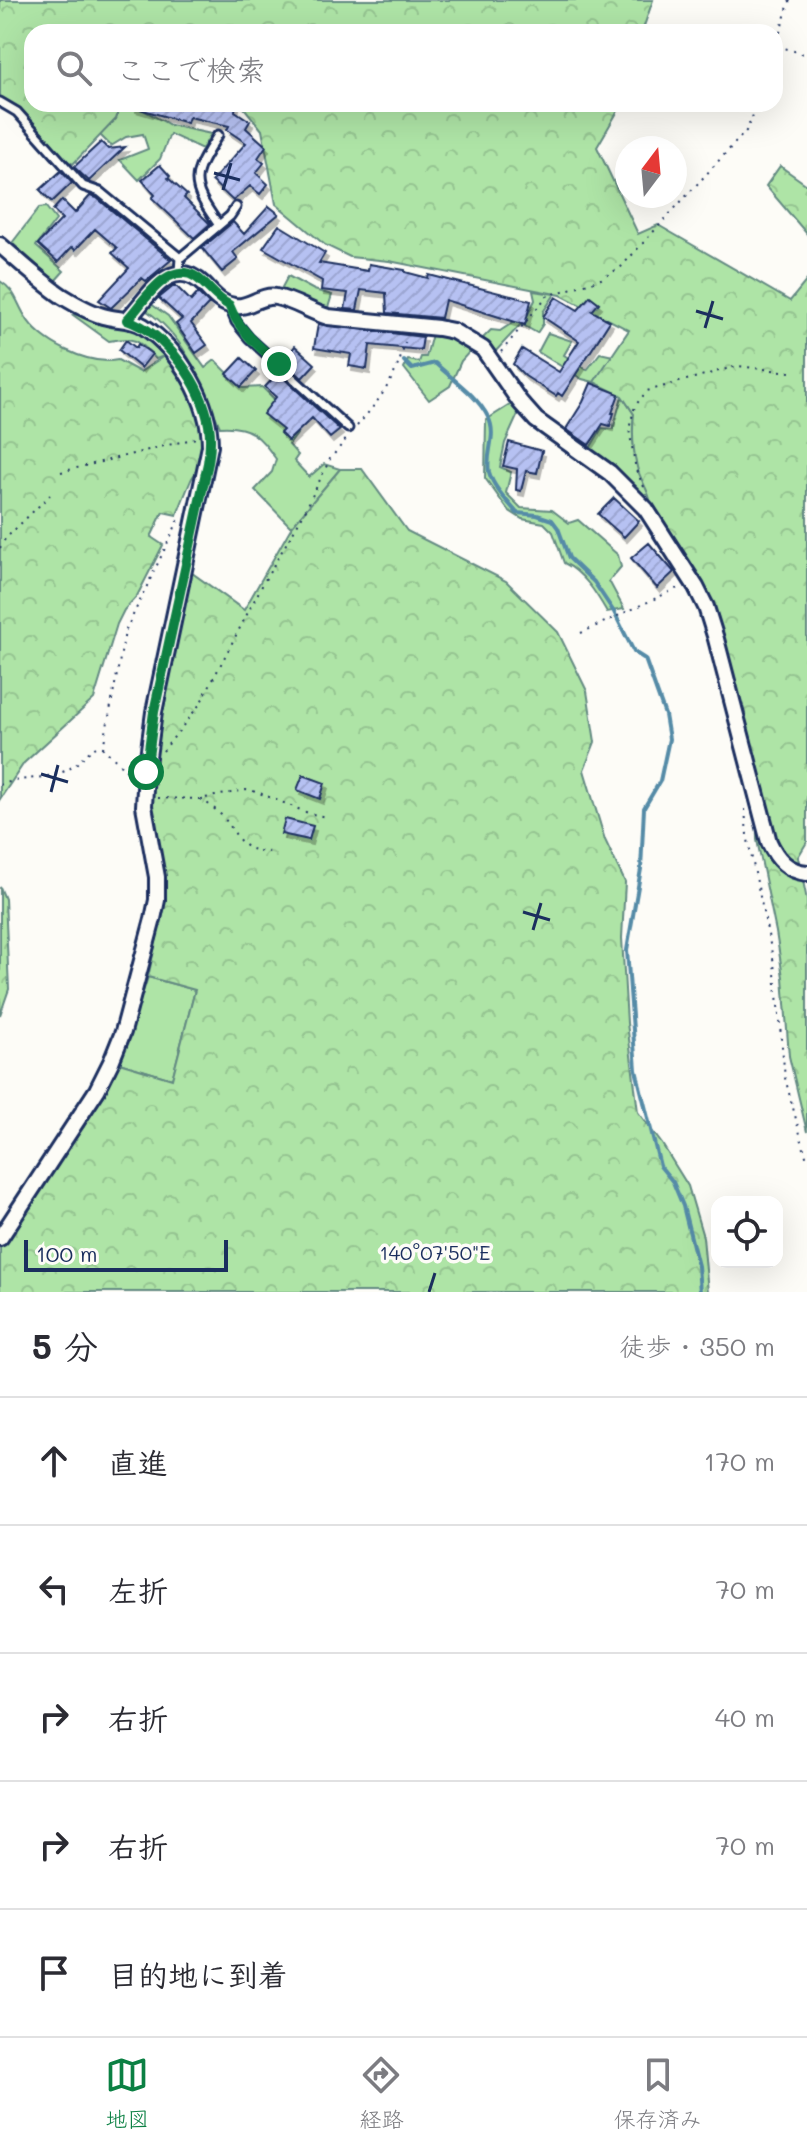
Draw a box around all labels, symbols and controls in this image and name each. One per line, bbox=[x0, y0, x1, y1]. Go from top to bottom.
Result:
search box bbox=[24, 24, 783, 112]
icon: search bbox=[52, 46, 96, 90]
text: ここで検索 bbox=[116, 49, 266, 89]
north arrow bbox=[615, 136, 687, 208]
route end bbox=[261, 346, 297, 382]
route start bbox=[128, 754, 164, 790]
map controls bbox=[711, 1196, 783, 1268]
button: locate bbox=[711, 1196, 783, 1268]
scale bar bbox=[24, 1236, 228, 1272]
text: 100 m bbox=[36, 1239, 98, 1268]
text: 140°07'50"E bbox=[379, 1239, 491, 1265]
text: 5 分 bbox=[32, 1323, 98, 1368]
text: 徒歩 · 350 m bbox=[620, 1329, 775, 1363]
icon: ahead bbox=[32, 1439, 76, 1483]
text: 直進 bbox=[108, 1442, 168, 1482]
text: 170 m bbox=[704, 1444, 775, 1478]
icon: left bbox=[32, 1567, 76, 1611]
text: 左折 bbox=[108, 1570, 168, 1610]
text: 70 m bbox=[715, 1572, 775, 1606]
icon: right bbox=[32, 1695, 76, 1739]
text: 右折 bbox=[108, 1698, 168, 1738]
text: 40 m bbox=[715, 1700, 775, 1734]
icon: right bbox=[32, 1823, 76, 1867]
text: 右折 bbox=[108, 1826, 168, 1866]
text: 70 m bbox=[715, 1828, 775, 1862]
icon: arrive bbox=[32, 1951, 76, 1995]
text: 目的地に到着 bbox=[108, 1954, 288, 1994]
tab: 地図 bbox=[105, 2053, 149, 2133]
tab: 経路 bbox=[359, 2053, 404, 2133]
tab: 保存済み bbox=[614, 2053, 702, 2133]

